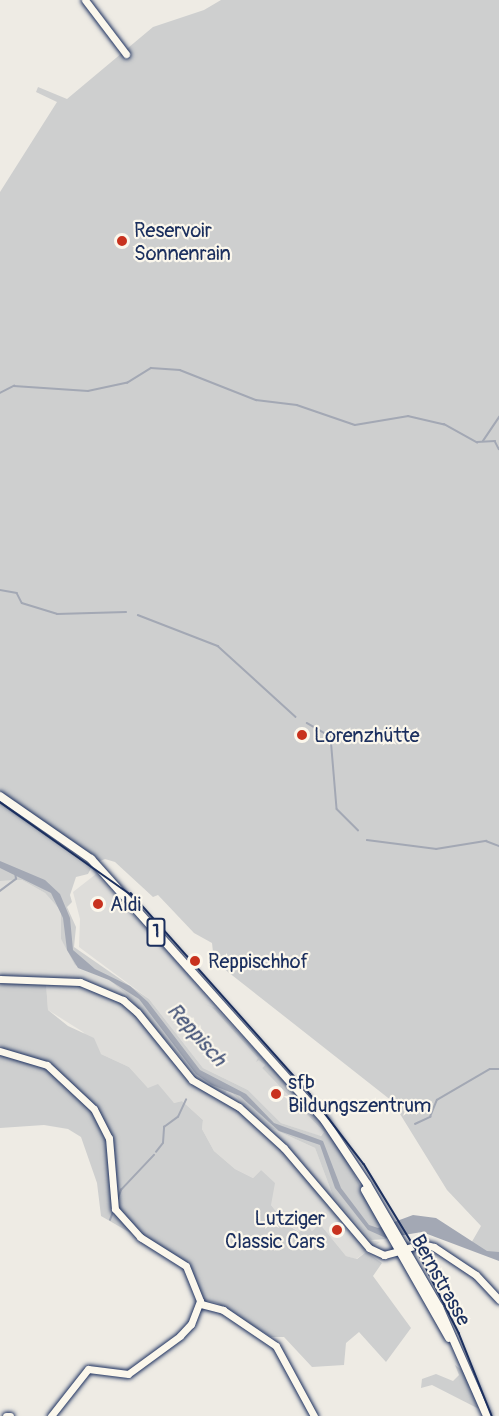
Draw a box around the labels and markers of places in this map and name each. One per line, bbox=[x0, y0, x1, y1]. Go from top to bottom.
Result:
place label: Reservoir Sonnenrain bbox=[134, 218, 231, 265]
marker: Reservoir Sonnenrain bbox=[115, 234, 129, 248]
place label: Lorenzhütte bbox=[314, 723, 420, 747]
marker: Lorenzhütte bbox=[295, 728, 309, 742]
place label: Aldi bbox=[110, 892, 141, 916]
marker: Aldi bbox=[91, 897, 105, 911]
place label: Reppischhof bbox=[208, 949, 309, 973]
marker: Reppischhof bbox=[186, 952, 204, 970]
place label: sfb Bildungszentrum bbox=[288, 1070, 431, 1117]
marker: sfb Bildungszentrum bbox=[269, 1087, 283, 1101]
place label: Lutziger Classic Cars bbox=[225, 1206, 325, 1253]
marker: Lutziger Classic Cars bbox=[330, 1223, 344, 1237]

